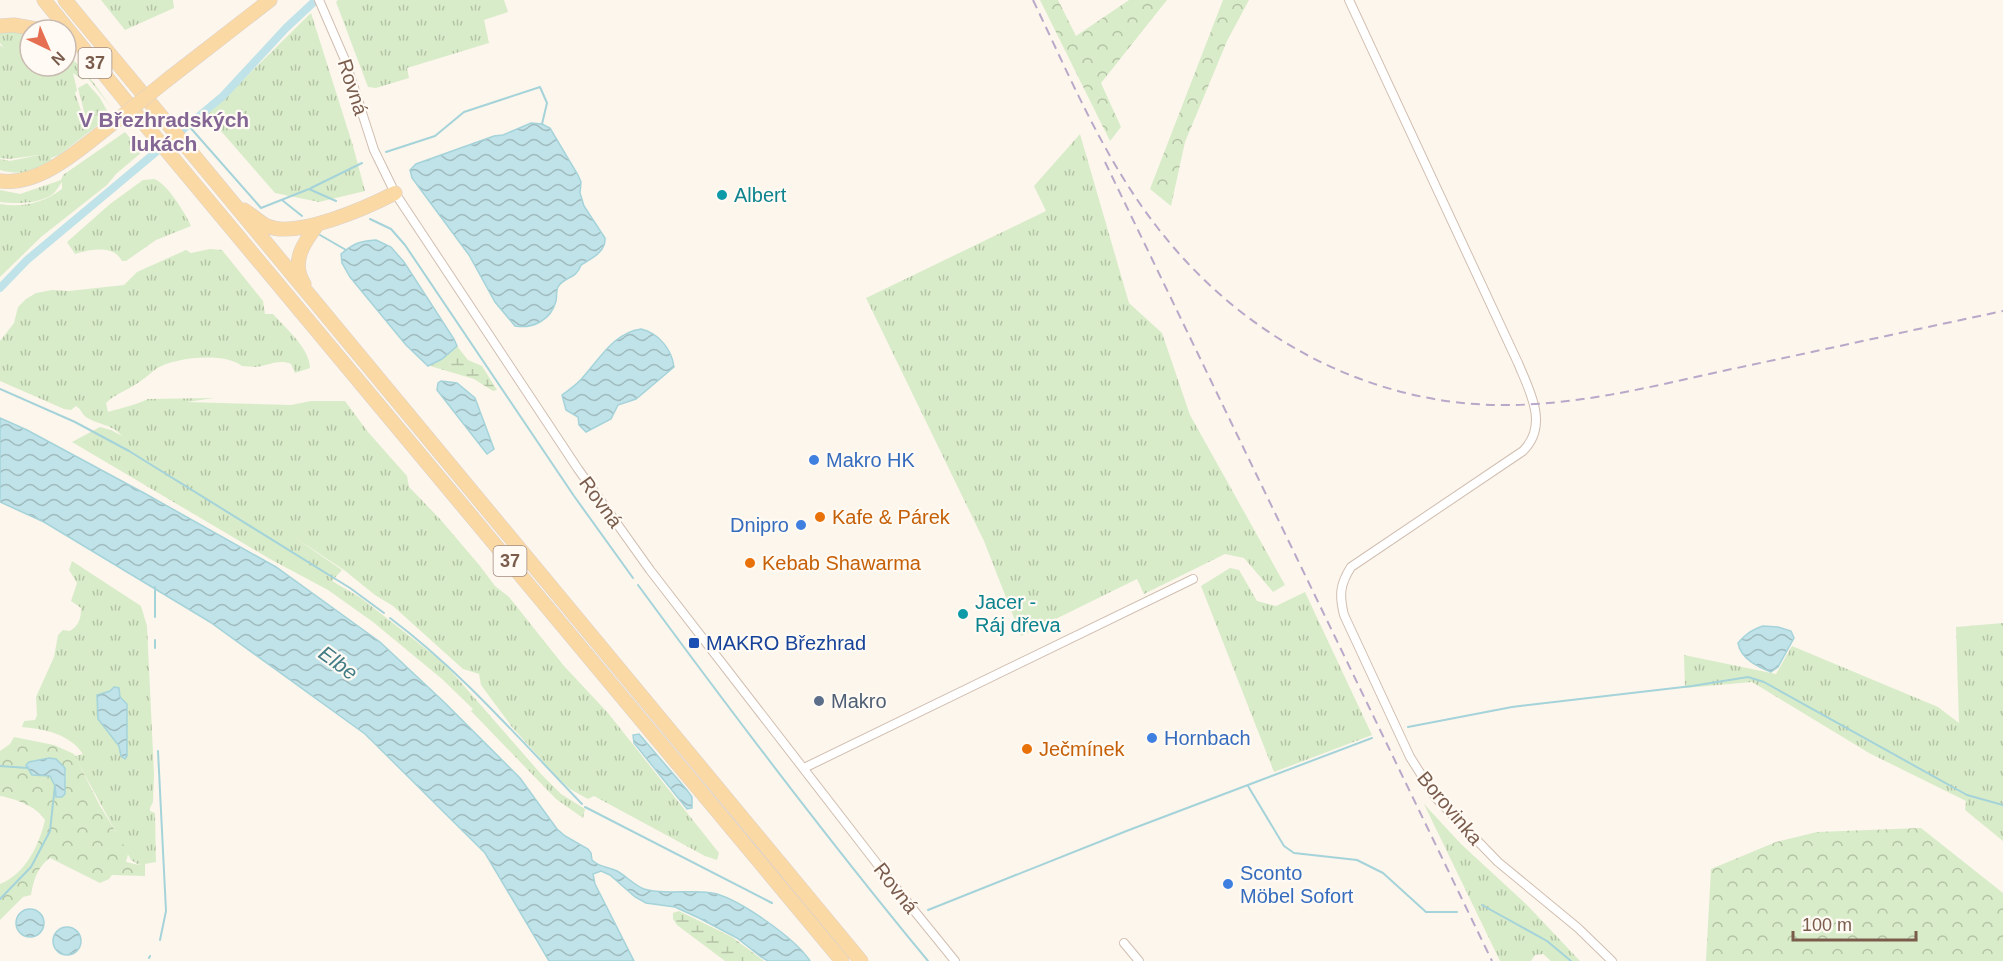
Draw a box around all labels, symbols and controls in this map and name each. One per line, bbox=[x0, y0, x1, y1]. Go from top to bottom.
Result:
north arrow bbox=[18, 18, 78, 78]
text: N bbox=[48, 48, 68, 69]
road number: 37 bbox=[78, 48, 112, 78]
street label: Rovná bbox=[334, 56, 373, 119]
district label: V Březhradských lukách bbox=[79, 108, 249, 155]
place label: Albert bbox=[734, 184, 787, 206]
marker: Albert bbox=[715, 188, 729, 202]
place label: Makro HK bbox=[826, 449, 916, 471]
marker: Makro HK bbox=[807, 453, 821, 467]
street label: Rovná bbox=[575, 472, 627, 533]
place label: Kafe & Párek bbox=[832, 506, 951, 528]
marker: Kafe & Párek bbox=[813, 510, 827, 524]
place label: Dnipro bbox=[730, 514, 789, 536]
marker: Dnipro bbox=[794, 518, 808, 532]
road number: 37 bbox=[494, 546, 526, 576]
place label: Kebab Shawarma bbox=[762, 552, 922, 574]
marker: Kebab Shawarma bbox=[743, 556, 757, 570]
place label: Jacer - Ráj dřeva bbox=[975, 591, 1061, 636]
marker: Jacer - Ráj dřeva bbox=[956, 607, 970, 621]
place label: MAKRO Březhrad bbox=[706, 632, 866, 654]
marker: MAKRO Březhrad bbox=[687, 636, 701, 650]
water label: Elbe bbox=[315, 641, 362, 684]
place label: Makro bbox=[831, 690, 887, 712]
marker: Makro bbox=[812, 694, 826, 708]
place label: Hornbach bbox=[1164, 727, 1251, 749]
marker: Hornbach bbox=[1145, 731, 1159, 745]
place label: Ječmínek bbox=[1039, 738, 1126, 760]
marker: Ječmínek bbox=[1020, 742, 1034, 756]
street label: Borovinka bbox=[1413, 767, 1488, 850]
street label: Rovná bbox=[870, 858, 923, 918]
place label: Sconto Möbel Sofort bbox=[1240, 862, 1354, 907]
marker: Sconto Möbel Sofort bbox=[1221, 877, 1235, 891]
scale bar bbox=[1793, 904, 1916, 942]
text: 100 m bbox=[1802, 915, 1852, 935]

